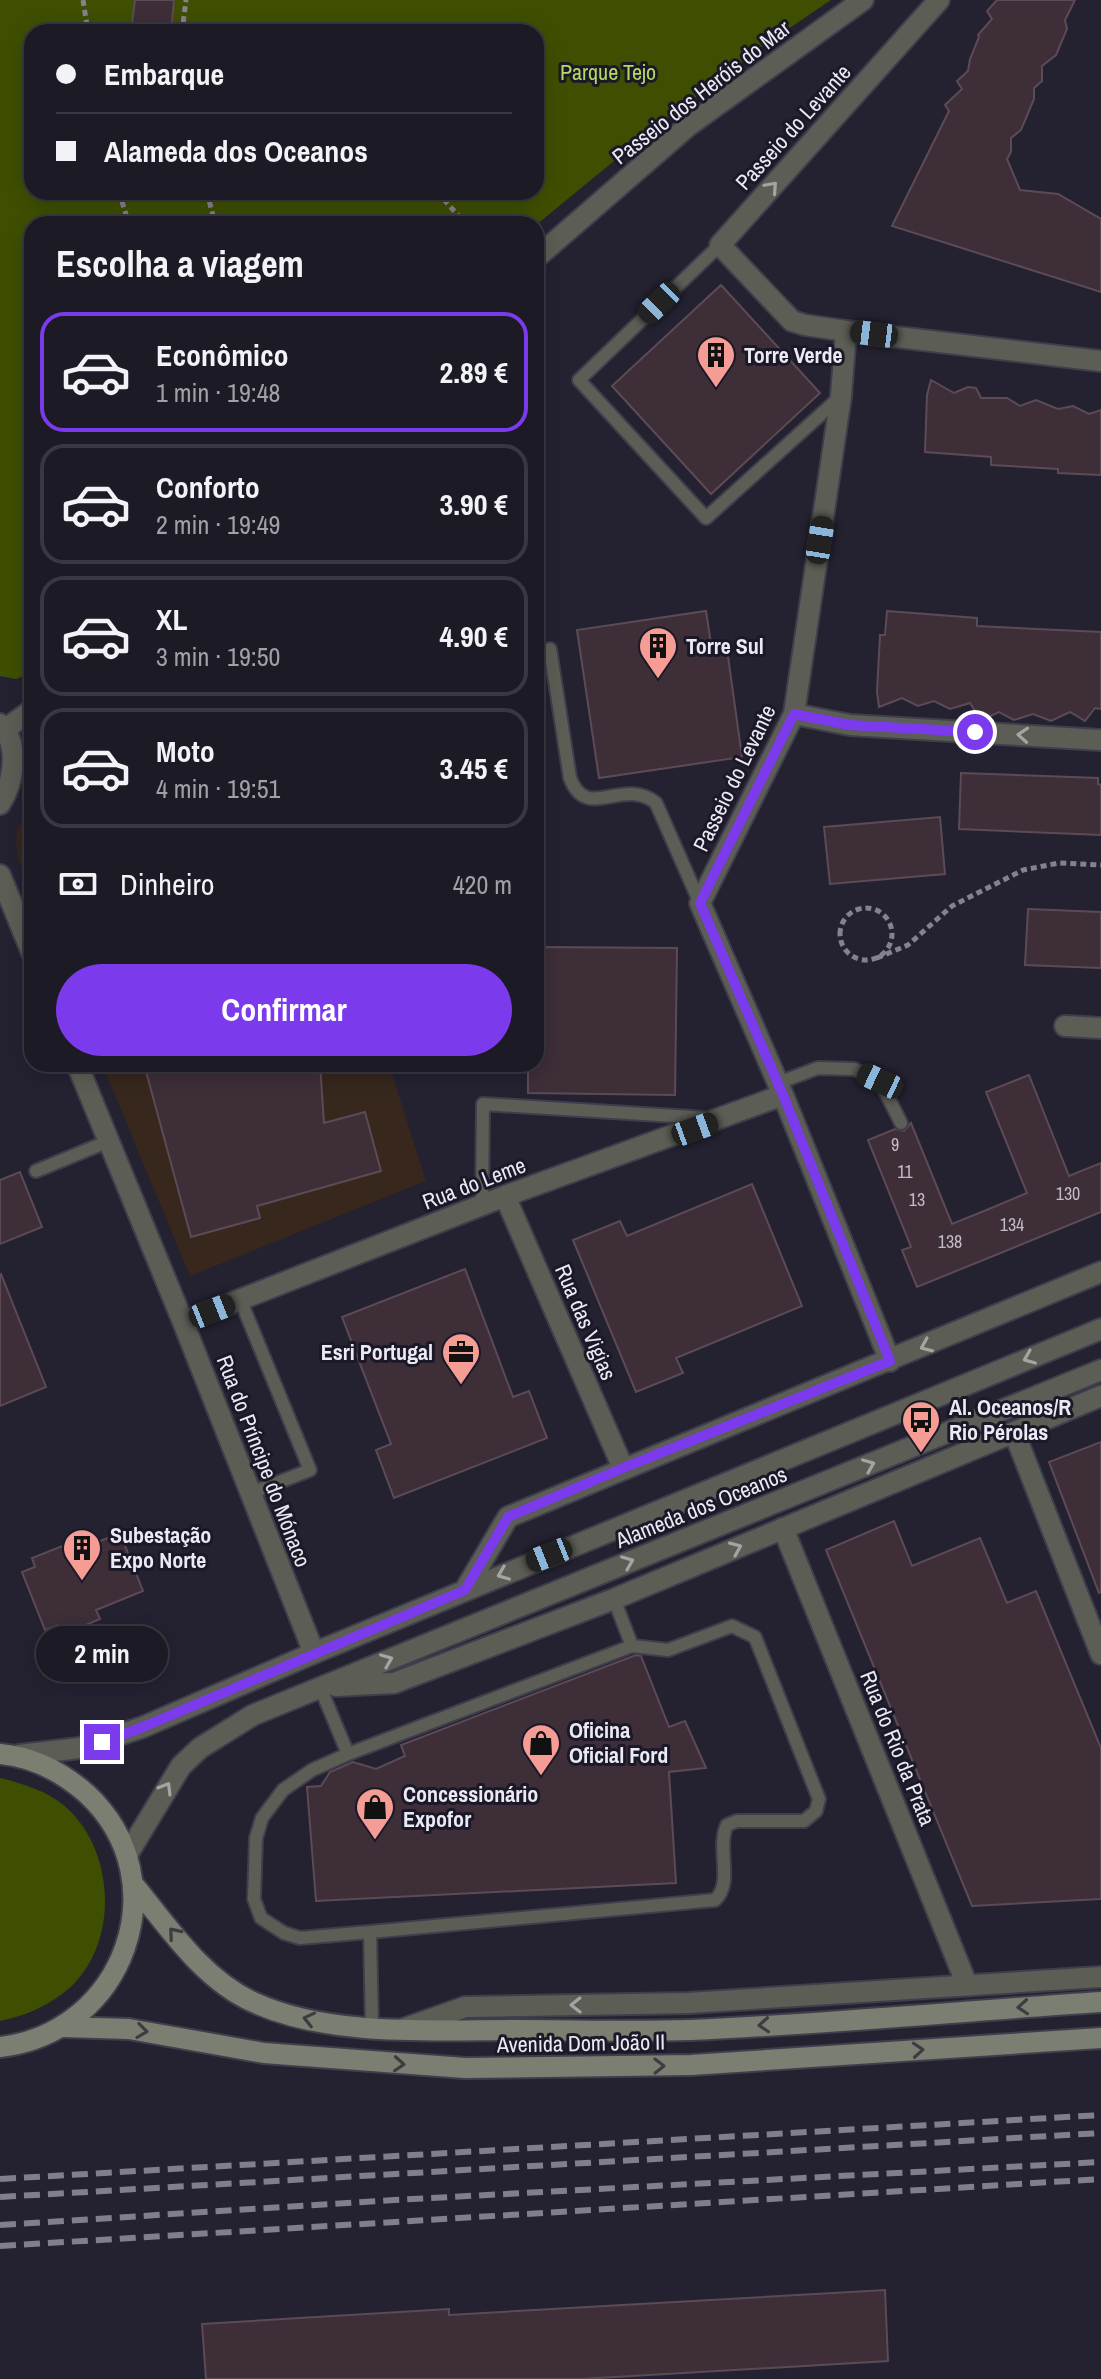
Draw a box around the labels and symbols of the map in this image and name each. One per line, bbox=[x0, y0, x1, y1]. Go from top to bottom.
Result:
street label: Passeio dos Heróis do Mar bbox=[606, 13, 796, 171]
park label: Parque Tejo bbox=[560, 57, 656, 87]
street label: Passeio do Levante bbox=[728, 58, 858, 196]
one-way arrow bbox=[762, 182, 777, 196]
car bbox=[633, 278, 685, 328]
car bbox=[849, 319, 899, 349]
building icon: Torre Verde bbox=[695, 334, 737, 389]
place label: Torre Verde bbox=[744, 340, 843, 370]
car bbox=[804, 514, 836, 566]
building icon: Torre Sul bbox=[637, 625, 679, 680]
place label: Torre Sul bbox=[686, 631, 764, 661]
street label: Passeio do Levante bbox=[686, 700, 782, 856]
route start bbox=[957, 714, 993, 750]
one-way arrow bbox=[1016, 727, 1029, 744]
car bbox=[853, 1060, 907, 1102]
car bbox=[668, 1110, 722, 1148]
house number: 9 bbox=[891, 1132, 899, 1157]
street label: Rua do Leme bbox=[418, 1150, 530, 1216]
house number: 11 bbox=[897, 1159, 913, 1184]
house number: 130 bbox=[1056, 1181, 1080, 1206]
house number: 13 bbox=[909, 1187, 925, 1212]
house number: 134 bbox=[1000, 1212, 1024, 1237]
house number: 138 bbox=[938, 1229, 962, 1254]
street label: Rua das Vigias bbox=[548, 1260, 624, 1384]
car bbox=[185, 1291, 239, 1331]
office icon: Esri Portugal bbox=[440, 1331, 482, 1386]
one-way arrow bbox=[920, 1336, 934, 1352]
place label: Esri Portugal bbox=[321, 1337, 433, 1367]
one-way arrow bbox=[1023, 1349, 1037, 1365]
street label: Rua do Príncipe do Mónaco bbox=[210, 1351, 318, 1571]
place label: Al. Oceanos/R Rio Pérolas bbox=[949, 1392, 1071, 1447]
bus stop icon: Al. Oceanos/R Rio Pérolas bbox=[900, 1399, 942, 1454]
one-way arrow bbox=[861, 1458, 875, 1474]
street label: Alameda dos Oceanos bbox=[610, 1459, 791, 1555]
place label: Subestação Expo Norte bbox=[110, 1520, 211, 1575]
building icon: Subestação Expo Norte bbox=[61, 1527, 103, 1582]
car bbox=[522, 1535, 576, 1575]
one-way arrow bbox=[728, 1542, 742, 1558]
one-way arrow bbox=[620, 1555, 634, 1572]
one-way arrow bbox=[497, 1565, 512, 1581]
callout: 2 min bbox=[36, 1626, 168, 1682]
one-way arrow bbox=[379, 1653, 393, 1670]
street label: Rua do Rio da Prata bbox=[853, 1666, 943, 1830]
place label: Oficina Oficial Ford bbox=[569, 1715, 668, 1770]
shop icon: Oficina Oficial Ford bbox=[520, 1722, 562, 1777]
route end bbox=[84, 1724, 120, 1760]
place label: Concessionário Expofor bbox=[403, 1779, 538, 1834]
one-way arrow bbox=[156, 1782, 172, 1797]
shop icon: Concessionário Expofor bbox=[354, 1786, 396, 1841]
one-way arrow bbox=[169, 1928, 184, 1942]
one-way arrow bbox=[569, 1996, 582, 2014]
one-way arrow bbox=[1016, 1998, 1029, 2015]
one-way arrow bbox=[302, 2011, 316, 2028]
one-way arrow bbox=[757, 2016, 770, 2033]
one-way arrow bbox=[135, 2022, 148, 2039]
street label: Avenida Dom João II bbox=[496, 2027, 665, 2059]
one-way arrow bbox=[912, 2042, 925, 2059]
one-way arrow bbox=[393, 2055, 406, 2072]
one-way arrow bbox=[653, 2057, 666, 2075]

